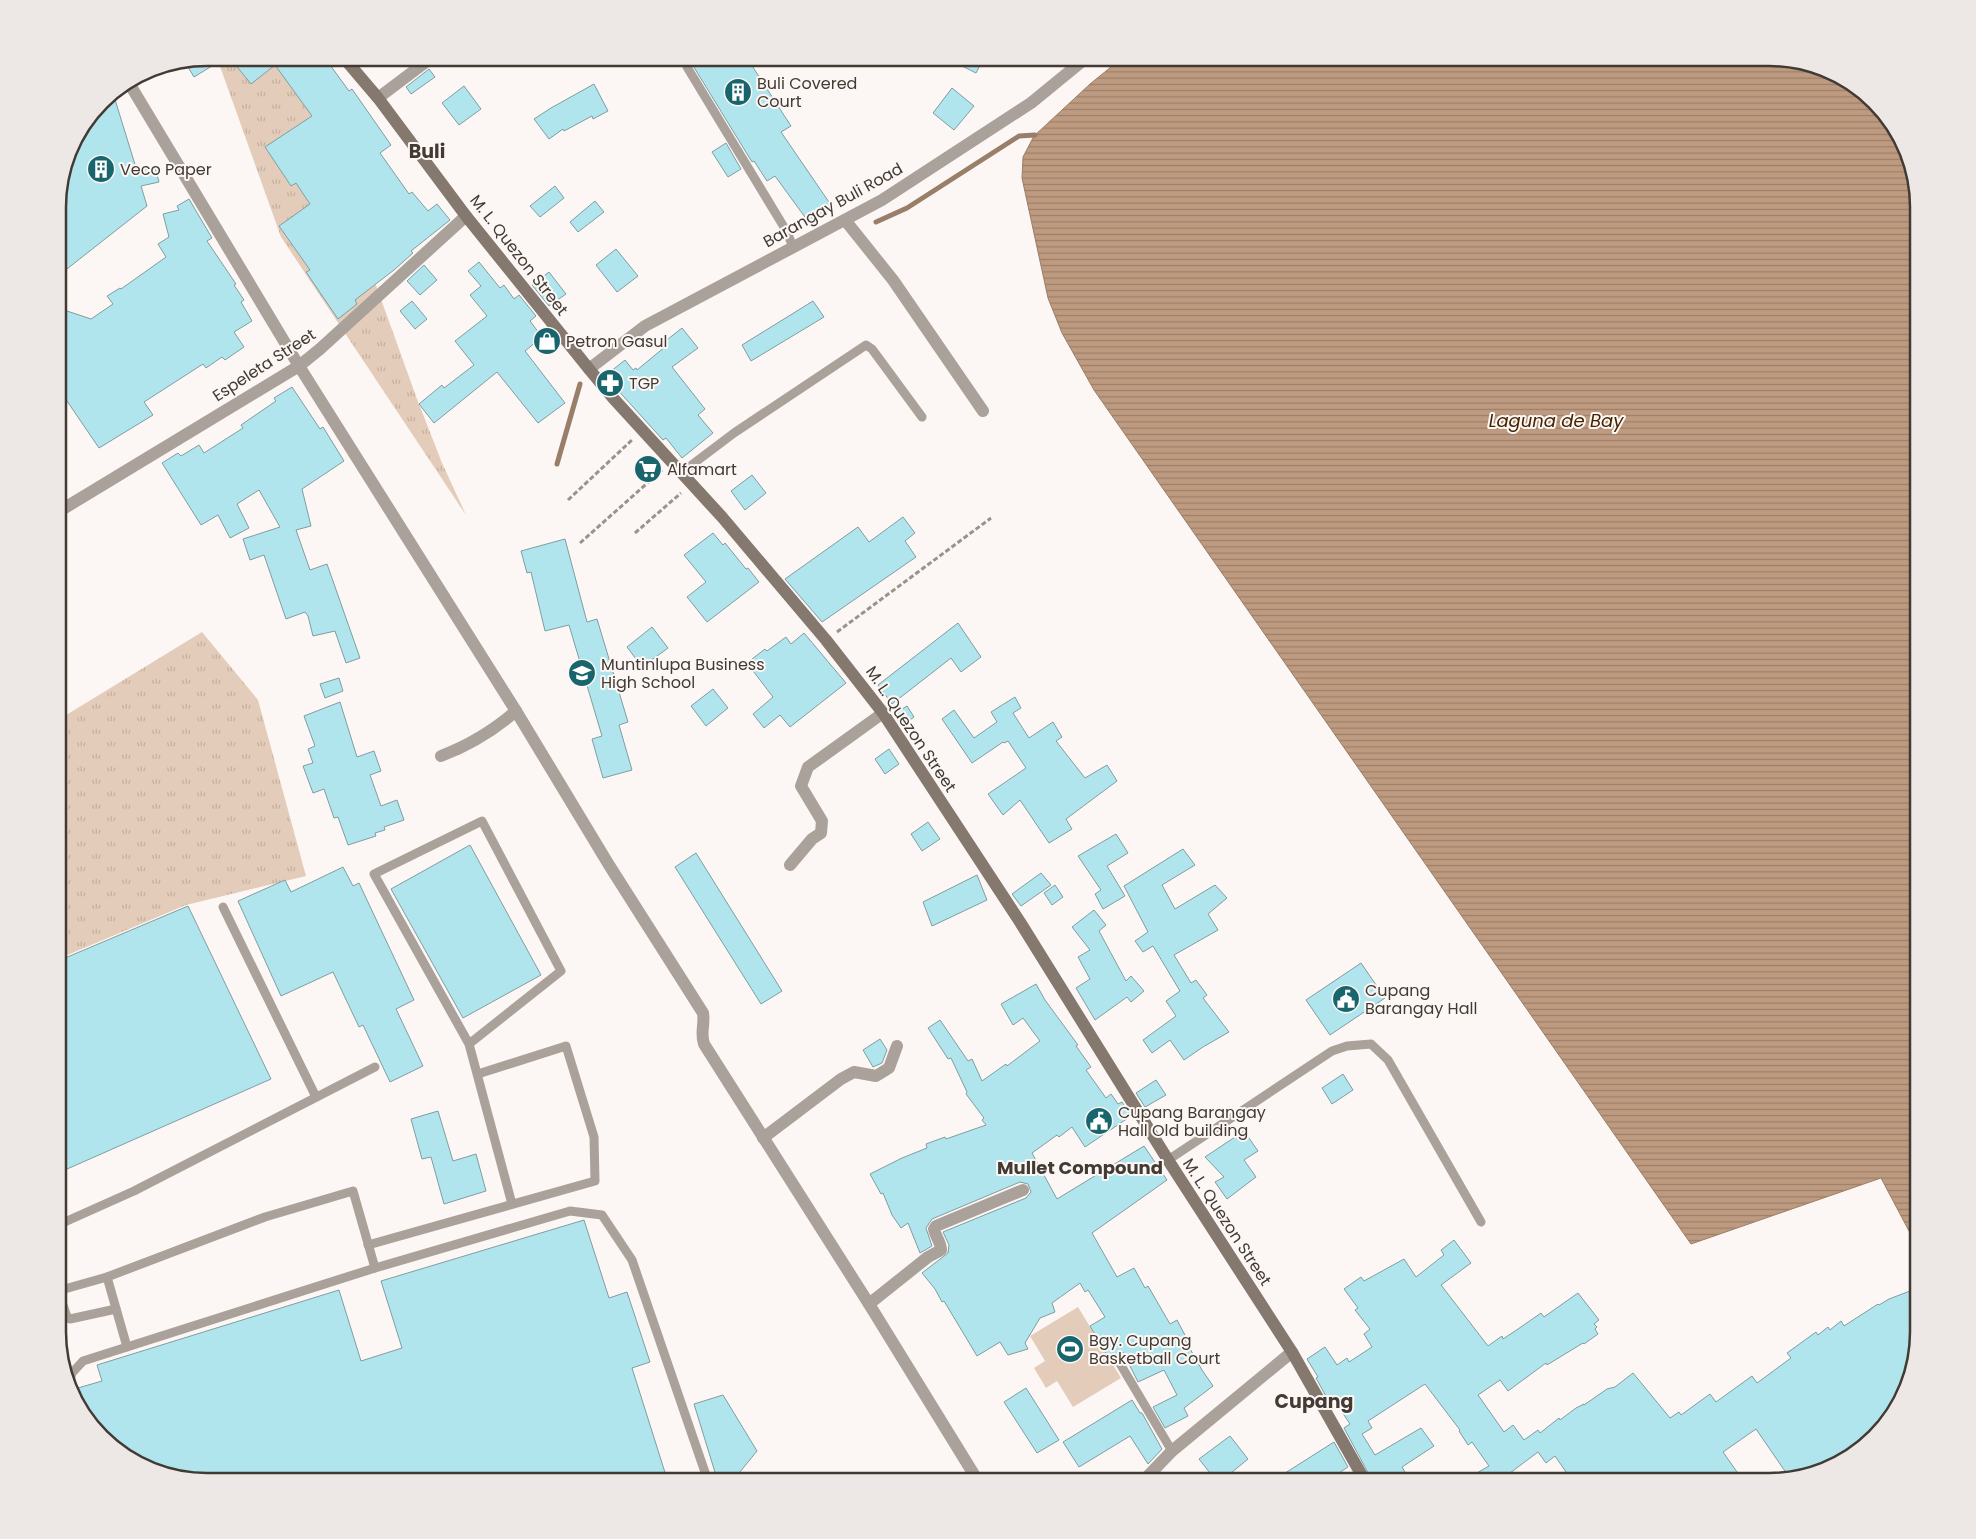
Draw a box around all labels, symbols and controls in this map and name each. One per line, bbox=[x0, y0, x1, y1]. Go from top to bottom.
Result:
place label: Buli Covered Court bbox=[757, 72, 857, 113]
building icon: Buli Covered Court bbox=[723, 77, 753, 107]
district label: Buli bbox=[409, 138, 445, 165]
building icon: Veco Paper bbox=[86, 154, 116, 184]
street label: Barangay Buli Road bbox=[759, 157, 907, 253]
place label: Veco Paper bbox=[120, 158, 212, 181]
street label: M. L. Quezon Street bbox=[464, 190, 574, 320]
street label: Espeleta Street bbox=[208, 323, 320, 407]
shop icon: Petron Gasul bbox=[532, 326, 562, 356]
place label: Petron Gasul bbox=[566, 330, 668, 353]
pharmacy icon: TGP bbox=[595, 368, 625, 398]
place label: TGP bbox=[629, 372, 659, 395]
water label: Laguna de Bay bbox=[1489, 408, 1624, 433]
supermarket icon: Alfamart bbox=[633, 454, 663, 484]
place label: Alfamart bbox=[667, 458, 737, 481]
place label: Muntinlupa Business High School bbox=[601, 653, 765, 694]
school or university icon: Muntinlupa Business High School bbox=[567, 658, 597, 688]
street label: M. L. Quezon Street bbox=[860, 661, 962, 797]
place label: Cupang Barangay Hall bbox=[1365, 979, 1477, 1020]
public building icon: Cupang Barangay Hall bbox=[1331, 984, 1361, 1014]
place label: Cupang Barangay Hall Old building bbox=[1118, 1101, 1266, 1142]
public building icon: Cupang Barangay Hall Old building bbox=[1084, 1106, 1114, 1136]
street label: M. L. Quezon Street bbox=[1177, 1154, 1277, 1290]
district label: Mullet Compound bbox=[997, 1155, 1163, 1180]
place label: Bgy. Cupang Basketball Court bbox=[1089, 1329, 1221, 1370]
sports icon: Bgy. Cupang Basketball Court bbox=[1055, 1334, 1085, 1364]
district label: Cupang bbox=[1275, 1388, 1353, 1415]

